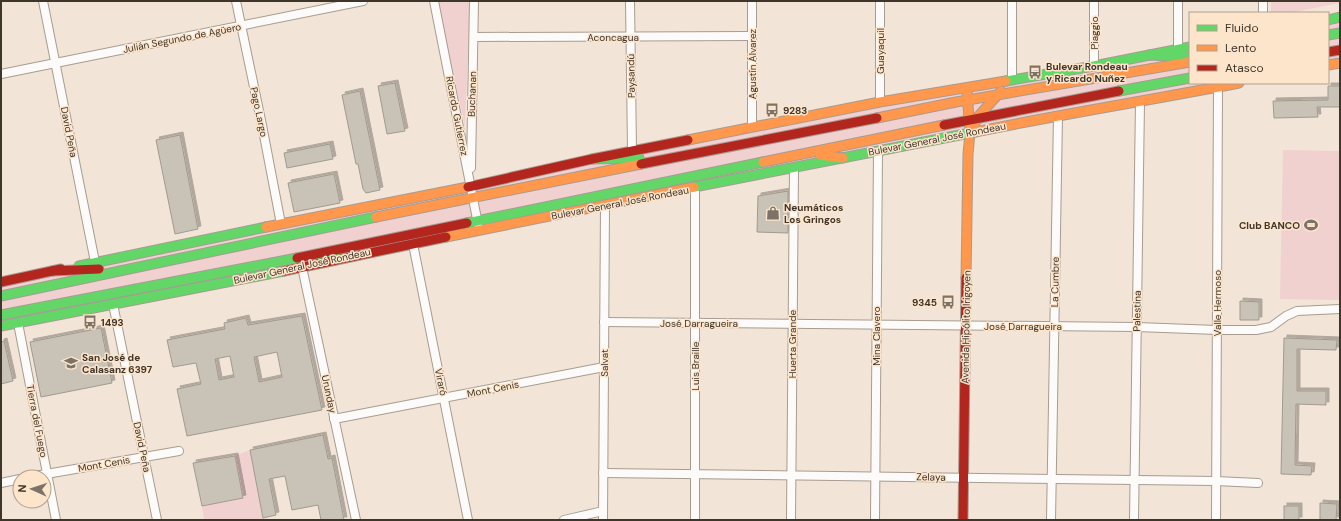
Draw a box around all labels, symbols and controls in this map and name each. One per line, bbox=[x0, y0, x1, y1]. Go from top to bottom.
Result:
legend bbox=[1189, 12, 1329, 84]
street label: Piaggio bbox=[1088, 16, 1101, 50]
street label: Julián Segundo de Agüero bbox=[122, 20, 242, 56]
text: Fluido bbox=[1225, 20, 1259, 36]
street label: Agustín Álvarez bbox=[746, 28, 759, 99]
street label: Guayaquil bbox=[874, 28, 887, 74]
street label: Aconcagua bbox=[587, 31, 639, 44]
text: Lento bbox=[1225, 40, 1256, 56]
street label: Paysandú bbox=[624, 53, 638, 98]
place label: Bulevar Rondeau y Ricardo Nuñez bbox=[1046, 60, 1128, 85]
text: Atasco bbox=[1225, 60, 1264, 76]
bus stop icon: Bulevar Rondeau y Ricardo Nuñez bbox=[1027, 64, 1043, 80]
street label: Buchanan bbox=[465, 71, 479, 117]
street label: Ricardo Gutierrez bbox=[443, 75, 471, 157]
street label: Pago Largo bbox=[247, 86, 271, 138]
bus stop icon: 9283 bbox=[764, 102, 780, 118]
place label: 9283 bbox=[783, 104, 807, 117]
street label: David Peña bbox=[58, 106, 80, 158]
street label: Bulevar General José Rondeau bbox=[867, 119, 1007, 159]
street label: Bulevar General José Rondeau bbox=[550, 183, 690, 223]
place label: Neumáticos Los Gringos bbox=[784, 201, 843, 226]
shop icon: Neumáticos Los Gringos bbox=[765, 205, 781, 221]
sports icon: Club BANCO bbox=[1303, 217, 1319, 233]
place label: Club BANCO bbox=[1239, 219, 1300, 232]
street label: Bulevar General José Rondeau bbox=[232, 245, 372, 287]
street label: La Cumbre bbox=[1048, 256, 1062, 307]
street label: Avenida Hipólito Irigoyen bbox=[959, 270, 973, 384]
street label: Valle Hermoso bbox=[1211, 270, 1224, 336]
street label: Palestina bbox=[1130, 290, 1144, 332]
bus stop icon: 9345 bbox=[940, 294, 956, 310]
place label: 9345 bbox=[912, 296, 937, 309]
street label: Mina Clavero bbox=[870, 306, 883, 366]
street label: Huerta Grande bbox=[786, 310, 799, 378]
bus stop icon: 1493 bbox=[82, 314, 98, 330]
place label: 1493 bbox=[101, 316, 123, 329]
street label: José Darragueira bbox=[660, 317, 738, 330]
street label: José Darragueira bbox=[984, 320, 1062, 333]
street label: Luis Braille bbox=[689, 341, 702, 390]
street label: Salvat bbox=[598, 349, 611, 377]
place label: San José de Calasanz 6397 bbox=[82, 351, 153, 376]
school or university icon: San José de Calasanz 6397 bbox=[63, 355, 79, 371]
street label: Viraró bbox=[432, 367, 450, 397]
street label: Urunday bbox=[319, 374, 339, 415]
street label: Mont Cenis bbox=[466, 378, 520, 400]
street label: Tierra del Fuego bbox=[24, 383, 50, 459]
street label: David Peña bbox=[130, 421, 154, 473]
street label: Mont Cenis bbox=[77, 453, 131, 475]
north arrow bbox=[12, 469, 52, 509]
street label: Zelaya bbox=[916, 470, 946, 484]
text: N bbox=[15, 484, 29, 493]

